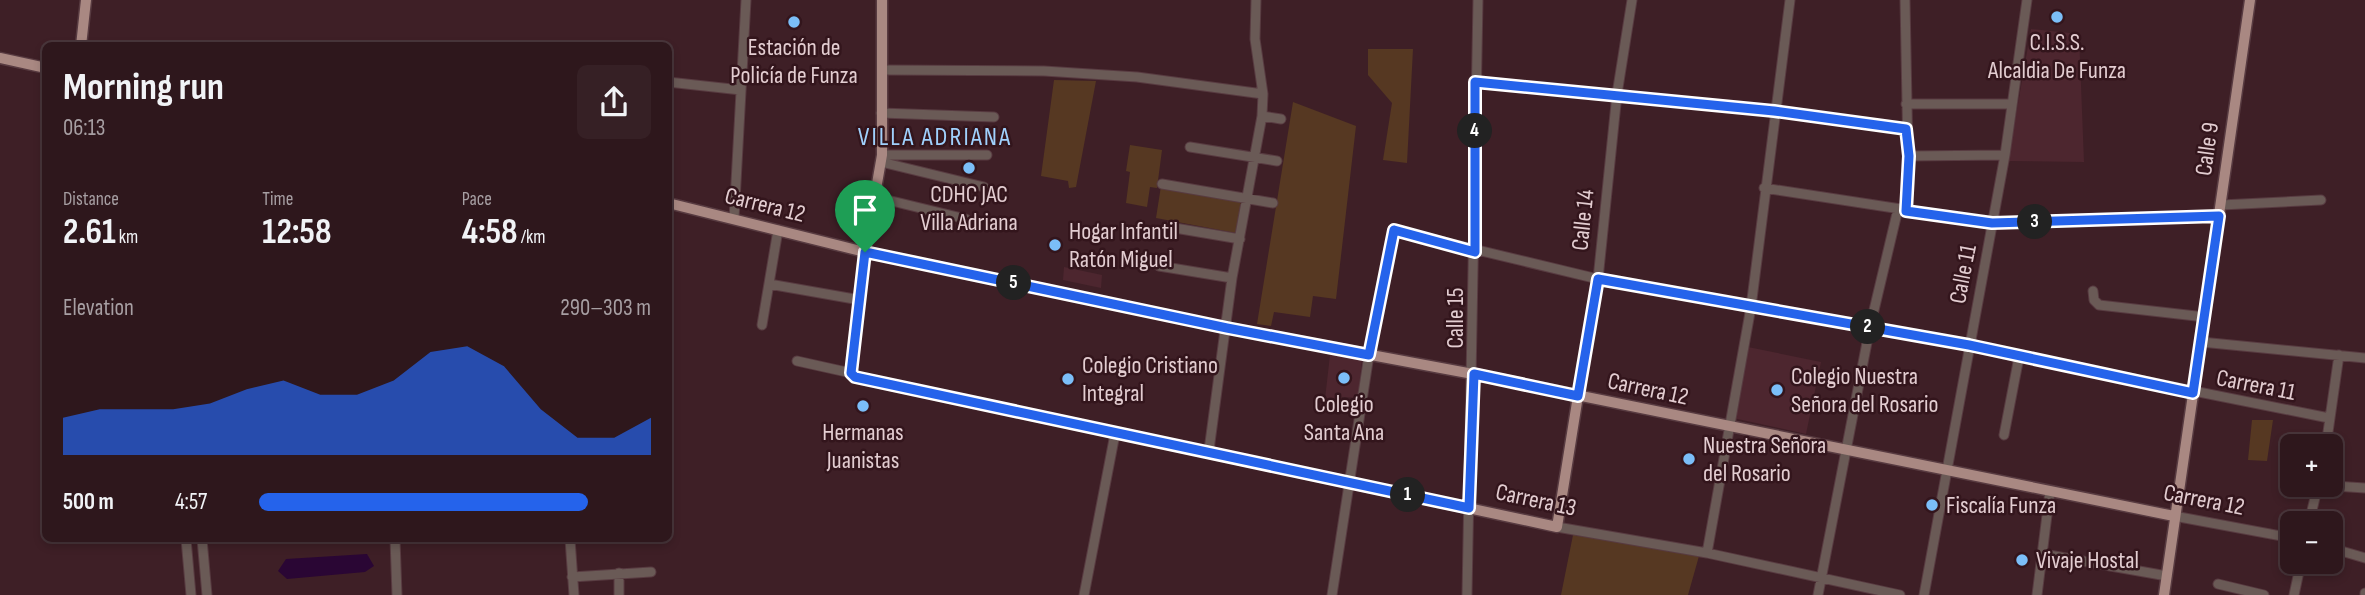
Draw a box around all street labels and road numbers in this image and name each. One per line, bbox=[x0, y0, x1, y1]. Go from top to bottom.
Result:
street label: Calle 9 bbox=[2189, 120, 2225, 178]
street label: Carrera 12 bbox=[722, 181, 808, 229]
street label: Calle 14 bbox=[1565, 188, 1601, 252]
street label: Calle 11 bbox=[1943, 241, 1983, 306]
street label: Calle 15 bbox=[1441, 288, 1470, 348]
street label: Carrera 11 bbox=[2214, 363, 2299, 407]
street label: Carrera 12 bbox=[1605, 366, 1691, 412]
street label: Carrera 13 bbox=[1493, 477, 1579, 523]
street label: Carrera 12 bbox=[2161, 478, 2247, 522]

